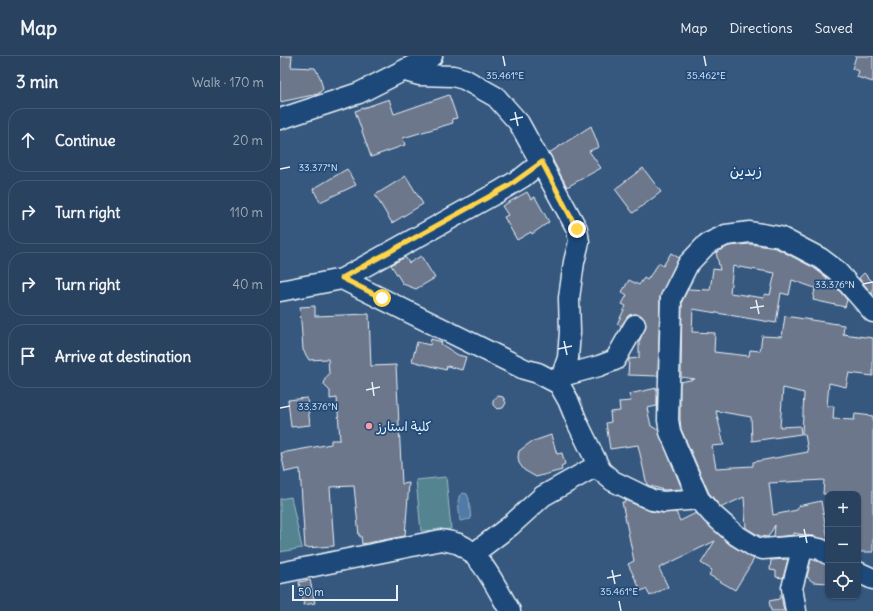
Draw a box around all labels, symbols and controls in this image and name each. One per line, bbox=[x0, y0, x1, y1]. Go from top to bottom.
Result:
text: Map bbox=[20, 16, 57, 40]
text: Map bbox=[680, 19, 707, 37]
text: Directions bbox=[729, 19, 793, 37]
text: Saved bbox=[815, 19, 853, 37]
text: 35.461°E bbox=[486, 69, 524, 82]
text: 35.462°E bbox=[686, 69, 726, 82]
text: 3 min bbox=[16, 71, 58, 93]
text: Walk · 170 m bbox=[192, 74, 264, 91]
icon: ahead bbox=[17, 129, 39, 151]
text: Continue bbox=[55, 131, 116, 150]
text: 20 m bbox=[233, 132, 263, 149]
text: 33.377°N bbox=[298, 161, 338, 174]
district label: زبدين bbox=[730, 161, 762, 180]
icon: right bbox=[17, 201, 39, 223]
text: Turn right bbox=[55, 203, 120, 222]
text: 110 m bbox=[230, 204, 263, 221]
route end bbox=[568, 220, 586, 238]
icon: right bbox=[17, 273, 39, 295]
text: Turn right bbox=[55, 275, 120, 294]
text: 40 m bbox=[232, 276, 263, 293]
text: 33.376°N bbox=[815, 278, 855, 291]
route start bbox=[373, 289, 391, 307]
icon: arrive bbox=[17, 345, 39, 367]
text: Arrive at destination bbox=[55, 347, 191, 366]
text: 33.376°N bbox=[298, 400, 338, 413]
place label: كلية استارز bbox=[376, 418, 432, 435]
marker: كلية استارز bbox=[364, 421, 374, 431]
map controls bbox=[825, 491, 861, 599]
button: + bbox=[825, 491, 861, 527]
button: − bbox=[825, 527, 861, 563]
button: locate bbox=[825, 563, 861, 599]
scale bar bbox=[292, 583, 398, 602]
text: 50 m bbox=[298, 585, 324, 599]
text: 35.461°E bbox=[600, 585, 638, 598]

